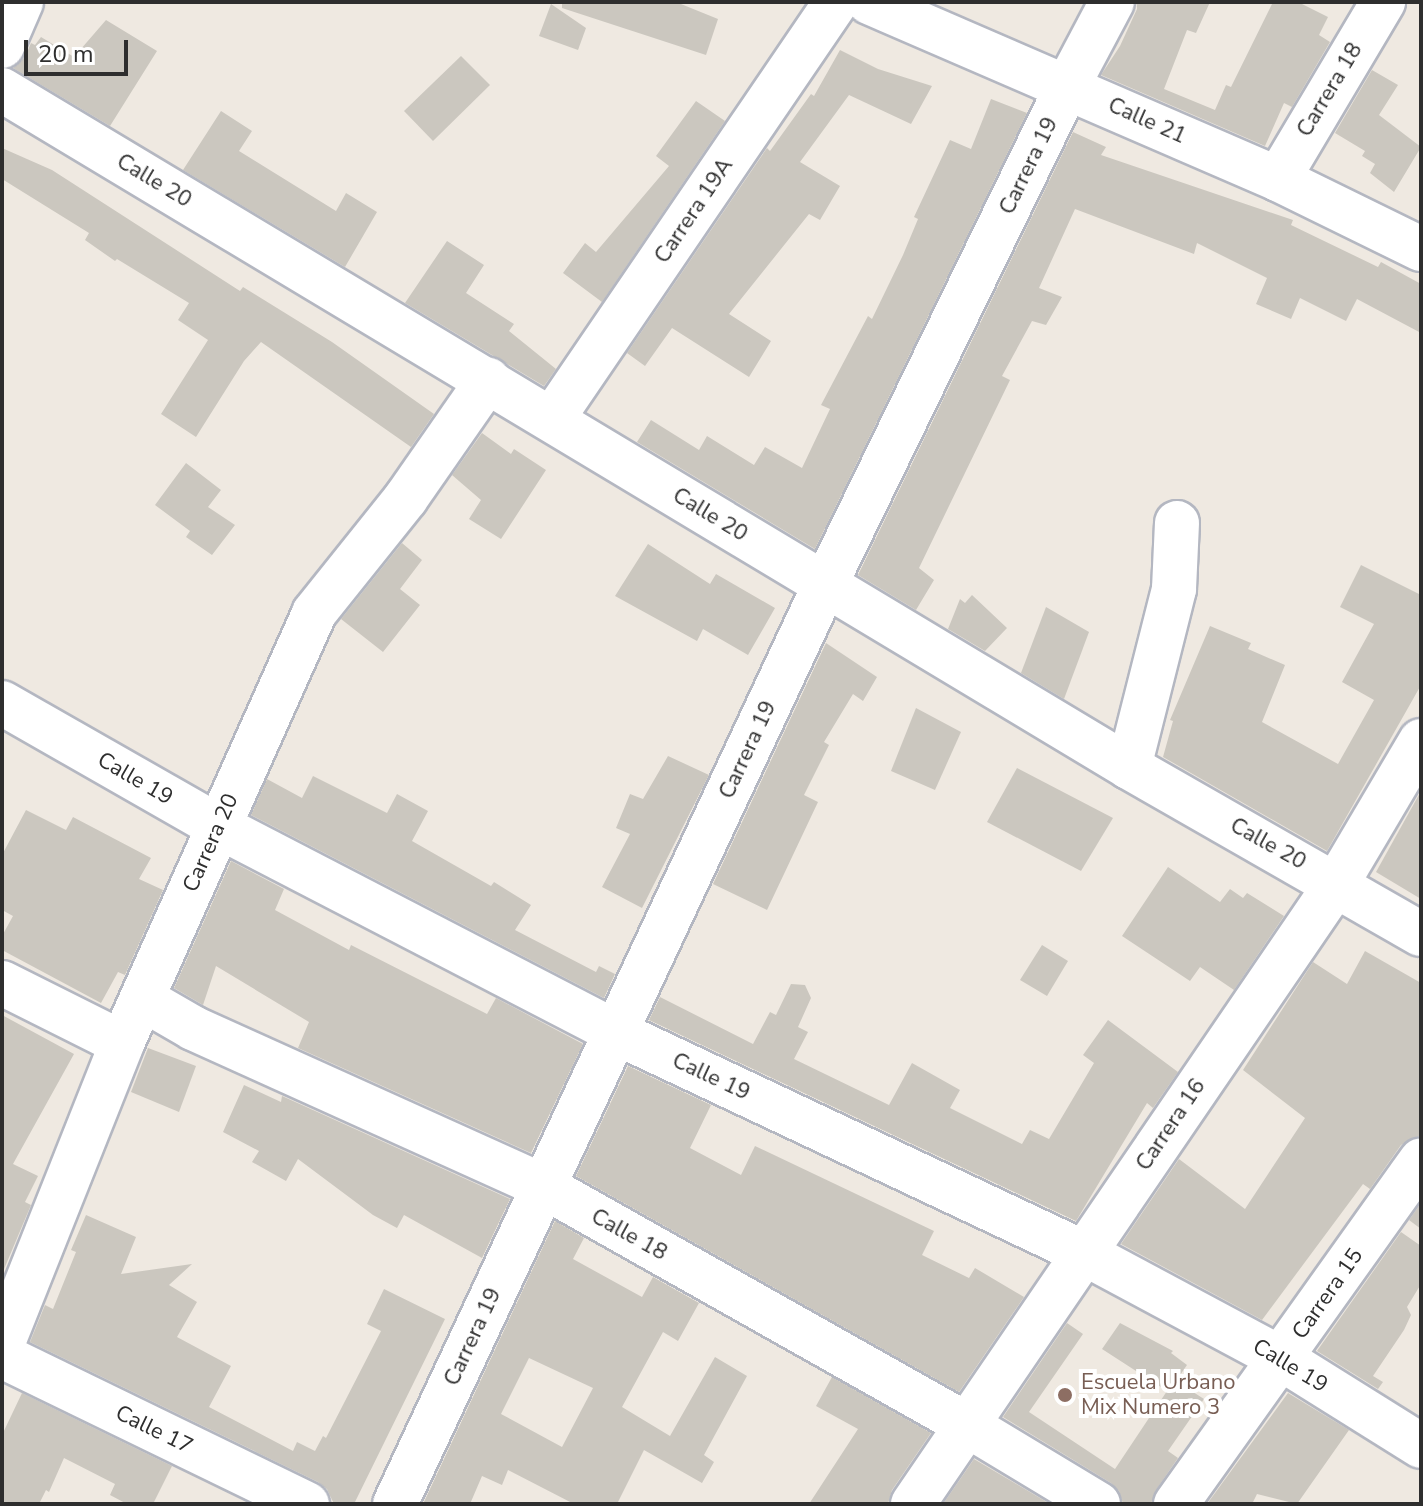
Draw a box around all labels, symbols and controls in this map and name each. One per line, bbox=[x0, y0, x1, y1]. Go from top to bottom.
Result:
scale bar bbox=[28, 24, 132, 74]
text: 20 m bbox=[38, 38, 94, 70]
street label: Carrera 18 bbox=[1292, 38, 1368, 142]
street label: Calle 21 bbox=[1104, 92, 1190, 150]
street label: Carrera 19 bbox=[994, 113, 1064, 219]
street label: Calle 20 bbox=[112, 148, 196, 214]
street label: Carrera 19A bbox=[649, 153, 739, 269]
street label: Calle 20 bbox=[668, 482, 752, 548]
street label: Carrera 19 bbox=[714, 697, 782, 803]
street label: Calle 19 bbox=[93, 747, 177, 811]
street label: Carrera 20 bbox=[178, 790, 244, 896]
street label: Calle 20 bbox=[1225, 812, 1311, 876]
street label: Calle 19 bbox=[668, 1048, 754, 1106]
street label: Carrera 16 bbox=[1131, 1074, 1211, 1176]
street label: Calle 18 bbox=[586, 1203, 672, 1267]
street label: Carrera 15 bbox=[1287, 1243, 1369, 1345]
street label: Carrera 19 bbox=[439, 1284, 507, 1390]
street label: Calle 19 bbox=[1248, 1333, 1332, 1399]
place label: Escuela Urbano Mix Numero 3 bbox=[1081, 1369, 1235, 1420]
marker: Escuela Urbano Mix Numero 3 bbox=[1056, 1386, 1074, 1404]
street label: Calle 17 bbox=[111, 1400, 197, 1460]

